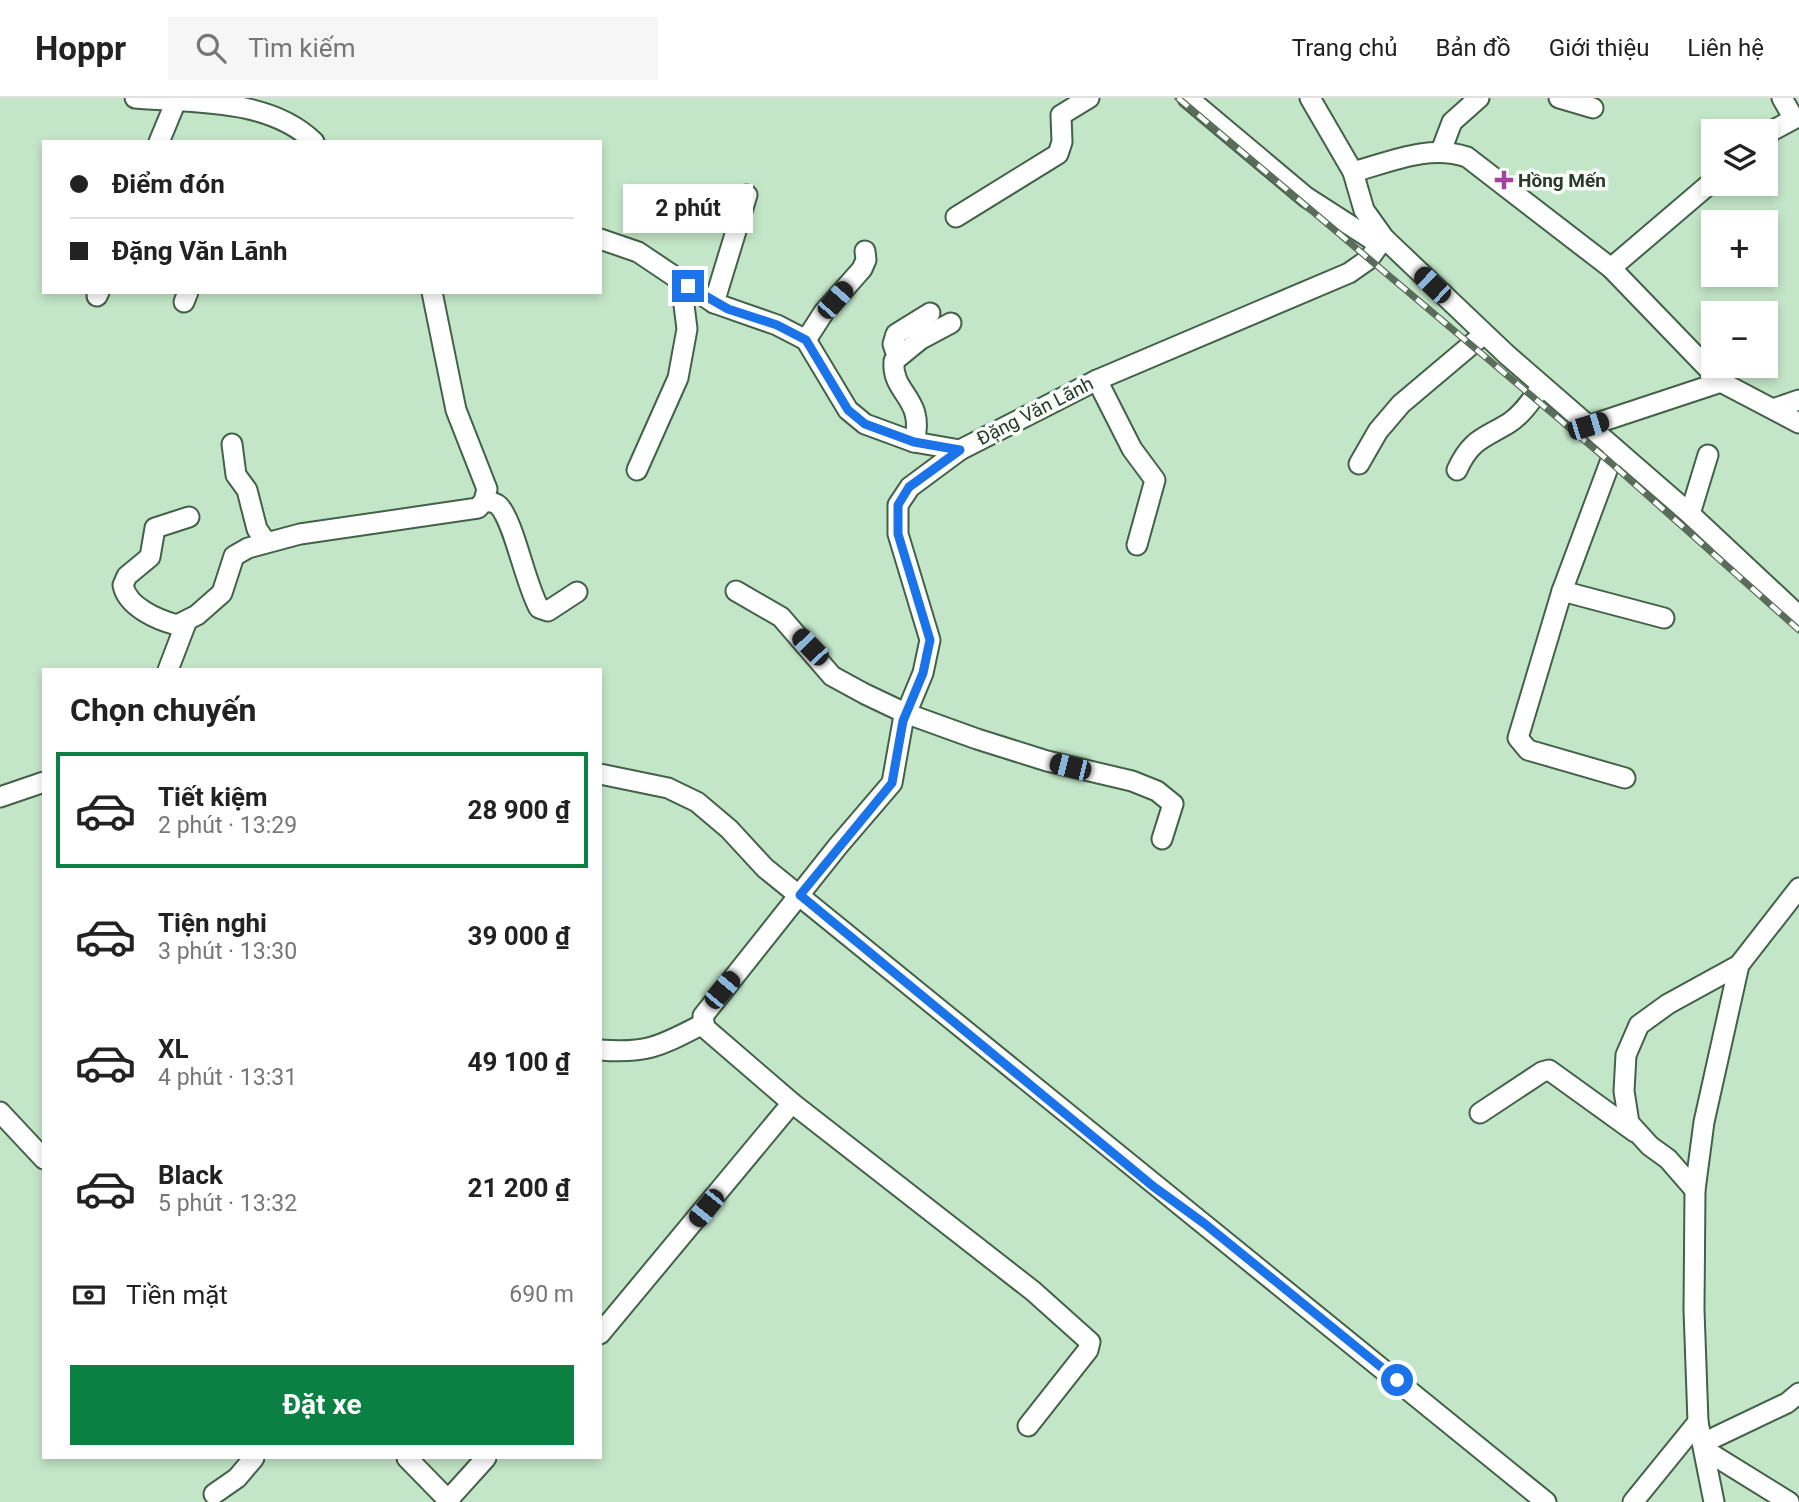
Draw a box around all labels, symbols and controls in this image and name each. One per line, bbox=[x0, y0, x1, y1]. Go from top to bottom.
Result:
search box bbox=[168, 17, 658, 80]
text: Hoppr bbox=[35, 29, 126, 68]
icon: search bbox=[192, 29, 230, 67]
text: Tìm kiếm bbox=[248, 33, 355, 63]
text: Trang chủ bbox=[1292, 34, 1398, 62]
text: Bản đồ bbox=[1436, 34, 1511, 62]
text: Giới thiệu bbox=[1549, 34, 1649, 62]
text: Liên hệ bbox=[1687, 34, 1764, 62]
map controls bbox=[1701, 119, 1778, 378]
button: layers bbox=[1701, 119, 1778, 196]
text: Điểm đón bbox=[112, 169, 225, 199]
place label: Hồng Mến bbox=[1518, 169, 1606, 192]
marker: Hồng Mến bbox=[1496, 172, 1512, 188]
callout: 2 phút bbox=[623, 184, 753, 234]
text: 2 phút bbox=[655, 195, 721, 222]
button: + bbox=[1701, 210, 1778, 287]
text: Đặng Văn Lãnh bbox=[112, 236, 288, 266]
car bbox=[1410, 263, 1455, 307]
route end bbox=[672, 270, 704, 302]
car bbox=[814, 277, 857, 323]
button: − bbox=[1701, 301, 1778, 378]
street label: Đặng Văn Lãnh bbox=[973, 372, 1097, 450]
car bbox=[1565, 410, 1612, 442]
car bbox=[788, 625, 833, 669]
text: Chọn chuyến bbox=[70, 691, 256, 729]
car bbox=[1048, 752, 1093, 782]
icon: car bbox=[74, 779, 137, 842]
text: Tiết kiệm bbox=[158, 782, 268, 812]
text: 28 900 ₫ bbox=[467, 795, 570, 825]
text: 2 phút · 13:29 bbox=[158, 812, 297, 839]
icon: car bbox=[74, 905, 137, 968]
text: Tiện nghi bbox=[158, 908, 267, 938]
text: 39 000 ₫ bbox=[467, 921, 570, 951]
text: 3 phút · 13:30 bbox=[158, 938, 297, 965]
car bbox=[701, 967, 744, 1013]
icon: car bbox=[74, 1031, 137, 1094]
text: XL bbox=[158, 1034, 189, 1064]
text: 49 100 ₫ bbox=[467, 1047, 570, 1077]
text: 4 phút · 13:31 bbox=[158, 1064, 297, 1091]
icon: car bbox=[74, 1157, 137, 1220]
text: Black bbox=[158, 1160, 223, 1190]
text: 21 200 ₫ bbox=[467, 1173, 570, 1203]
car bbox=[685, 1185, 728, 1231]
text: 5 phút · 13:32 bbox=[158, 1190, 297, 1217]
icon: cash bbox=[70, 1276, 108, 1314]
text: Tiền mặt bbox=[126, 1280, 228, 1310]
text: 690 m bbox=[509, 1281, 574, 1308]
route start bbox=[1381, 1364, 1413, 1396]
button: Đặt xe bbox=[70, 1365, 574, 1445]

